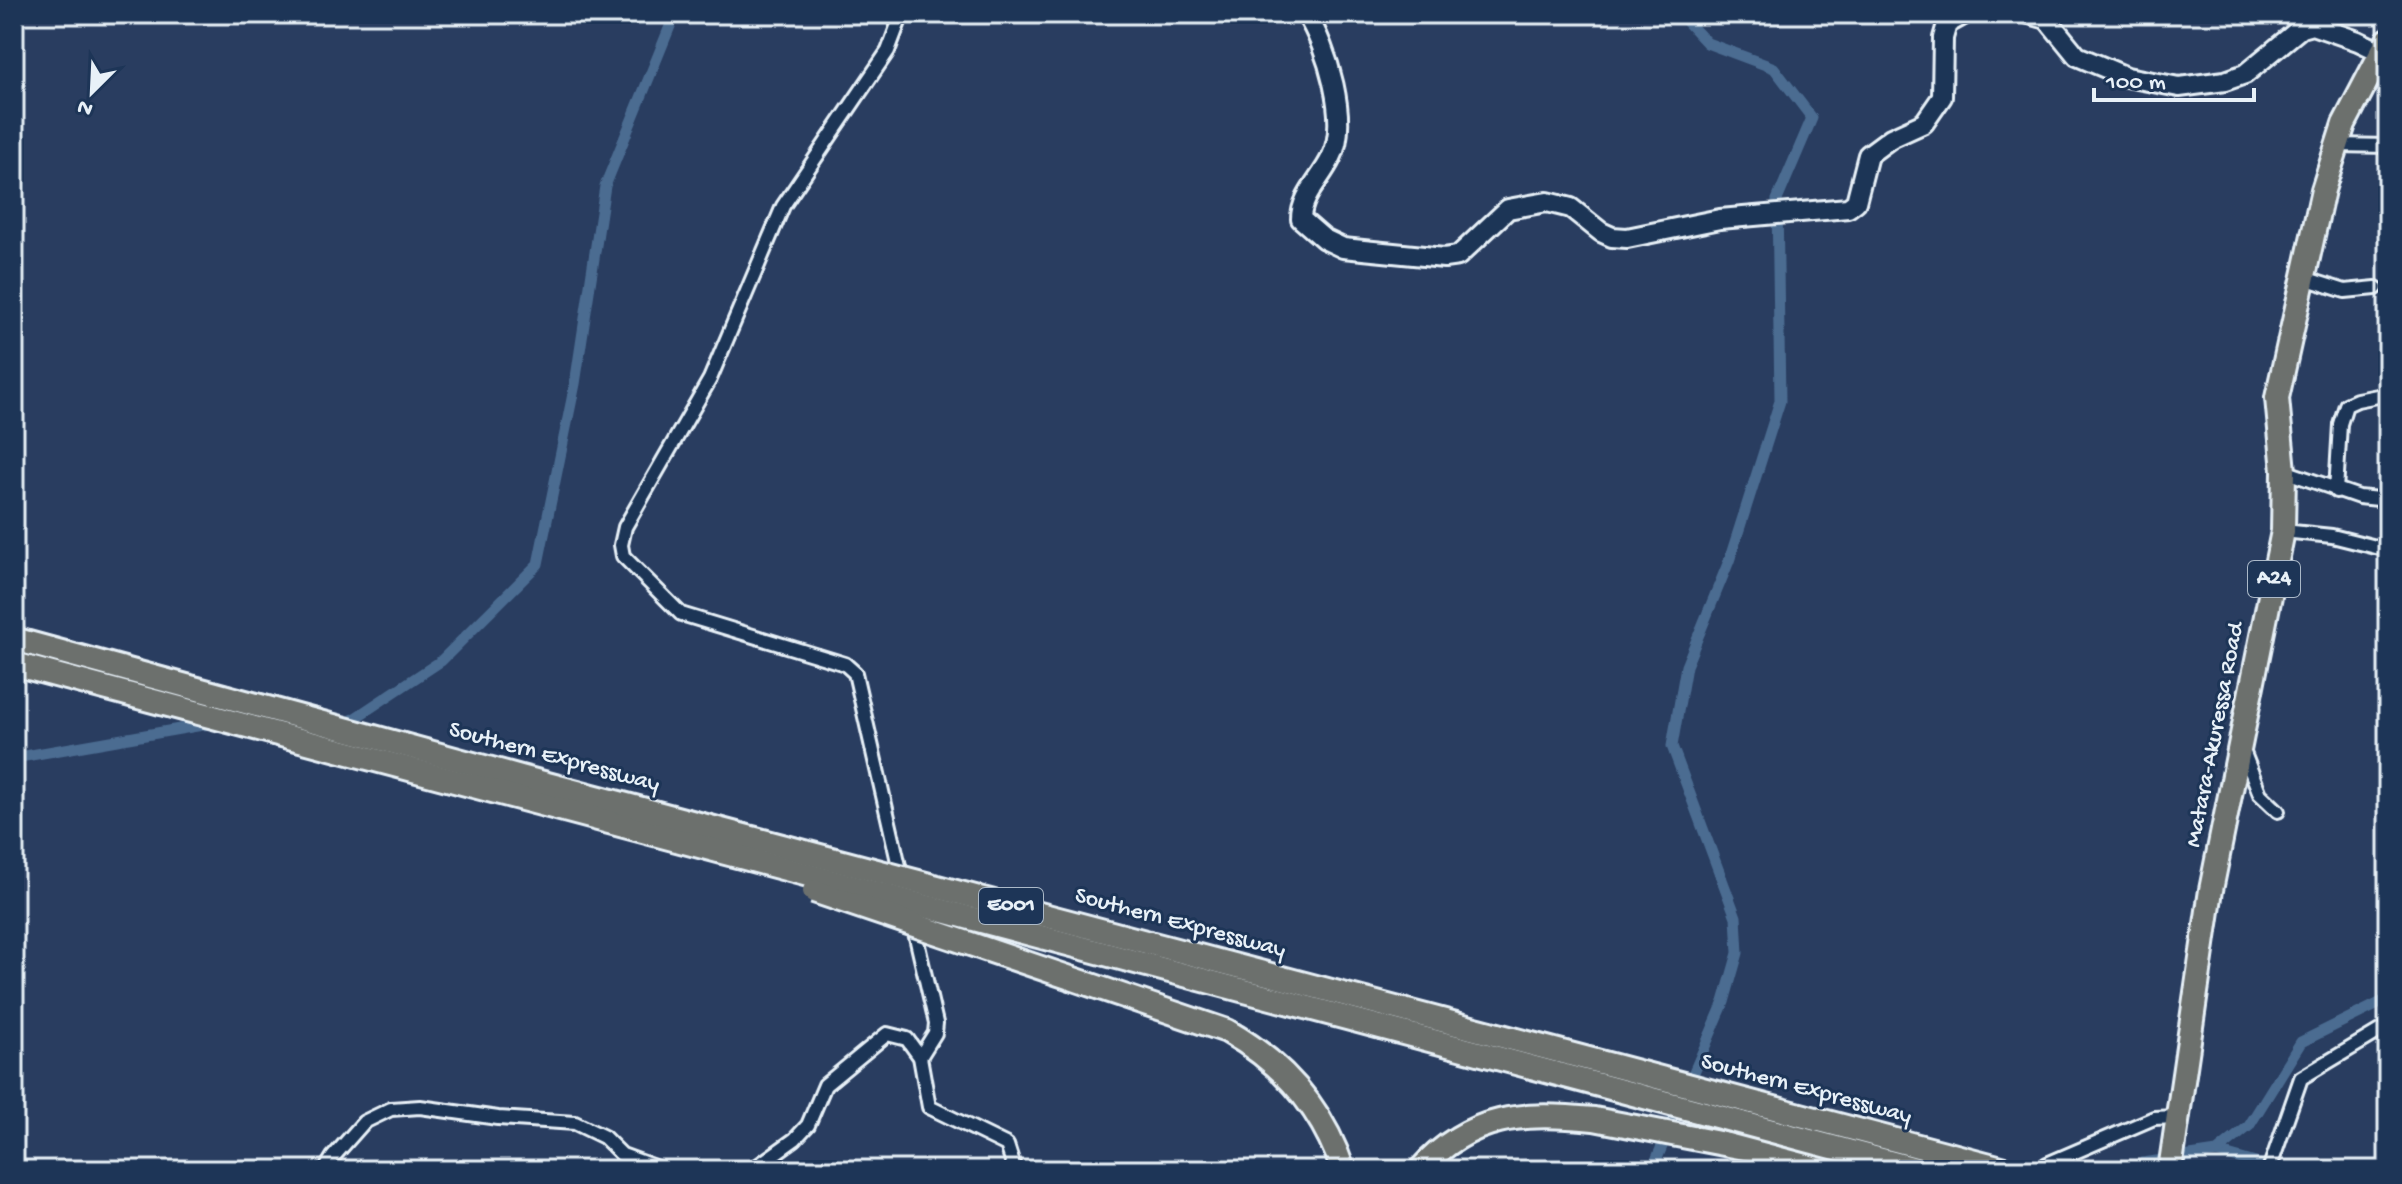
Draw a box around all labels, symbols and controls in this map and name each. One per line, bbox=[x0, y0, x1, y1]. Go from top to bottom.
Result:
north arrow bbox=[52, 52, 132, 132]
scale bar bbox=[2094, 52, 2254, 102]
text: 100 m bbox=[2105, 69, 2166, 98]
text: N bbox=[74, 92, 97, 121]
road number: A24 bbox=[2248, 561, 2300, 597]
street label: Matara-Akuressa Road bbox=[2180, 618, 2252, 850]
street label: Southern Expressway bbox=[445, 716, 663, 800]
street label: Southern Expressway bbox=[1071, 882, 1289, 966]
road number: E001 bbox=[979, 888, 1043, 924]
street label: Southern Expressway bbox=[1697, 1048, 1915, 1132]

